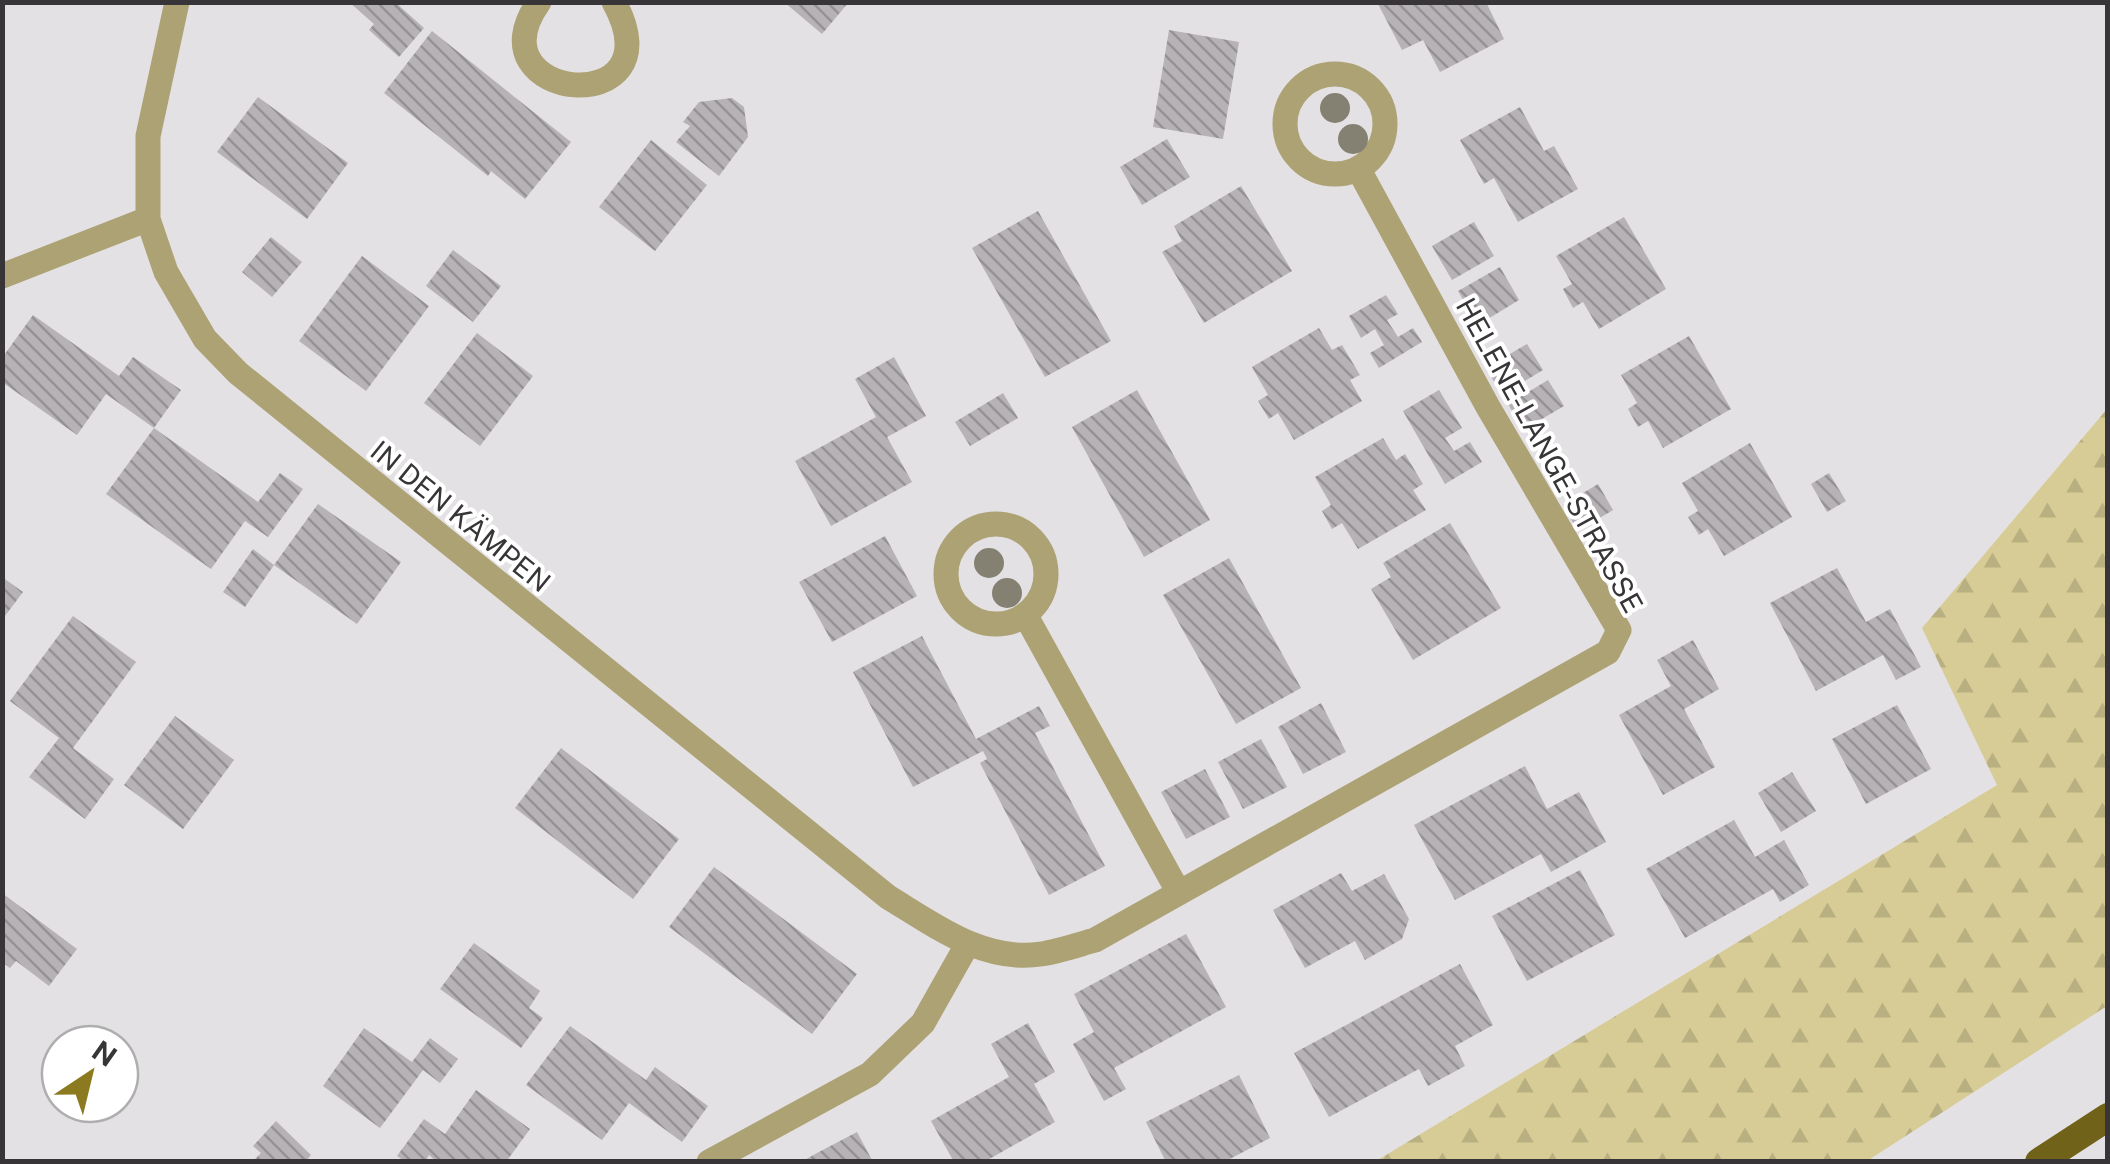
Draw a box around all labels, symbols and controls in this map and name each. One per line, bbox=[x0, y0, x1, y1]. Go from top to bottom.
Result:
street label: HELENE-LANGE-STRASSE bbox=[1450, 292, 1650, 618]
street label: IN DEN KÄMPEN bbox=[365, 434, 557, 598]
north arrow bbox=[40, 1024, 140, 1124]
text: N bbox=[86, 1033, 123, 1073]

